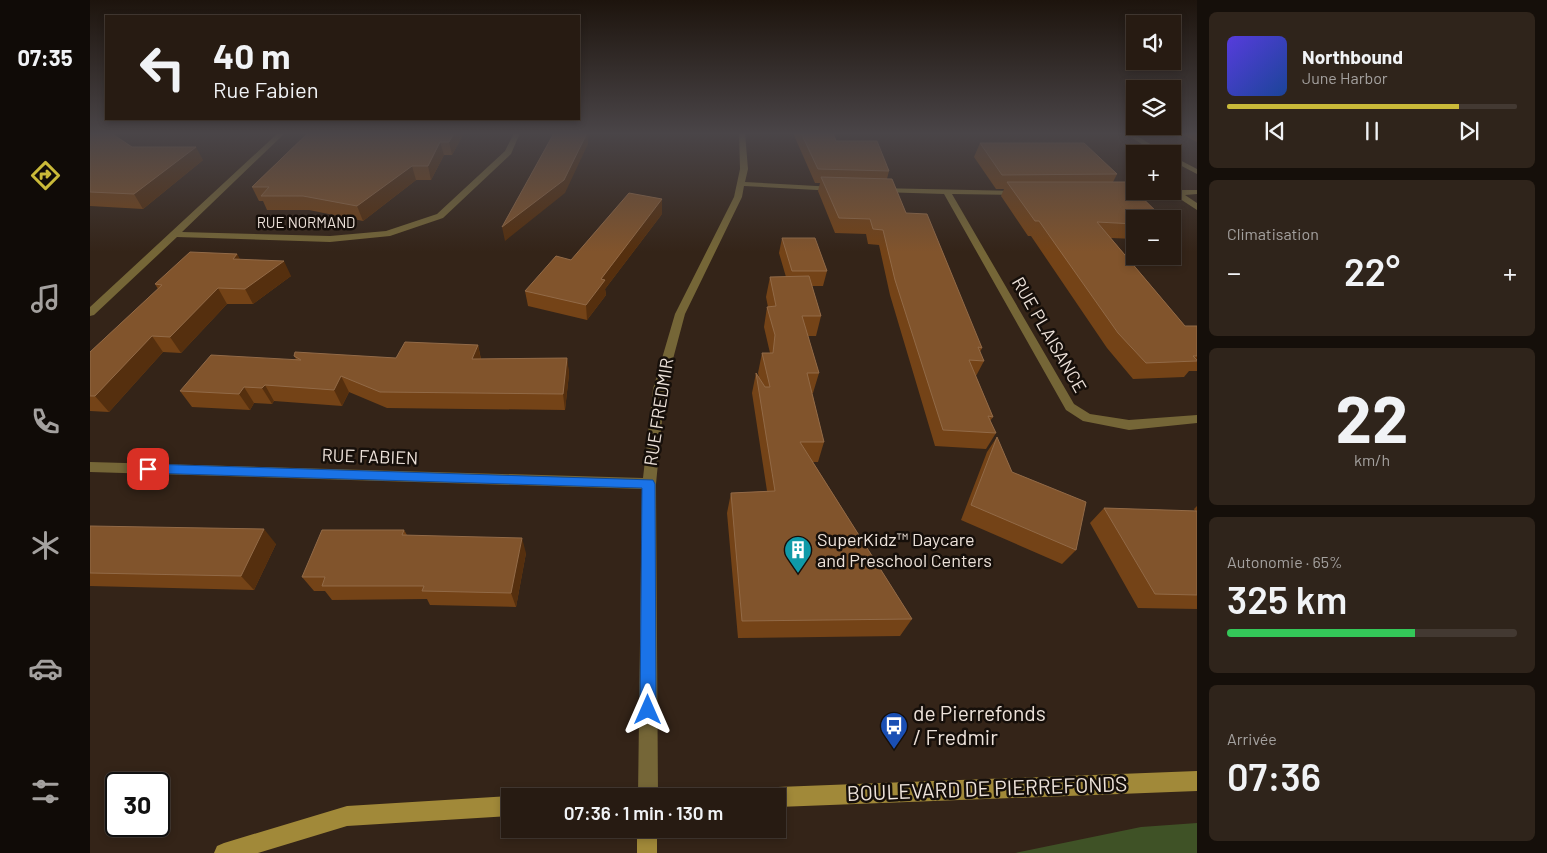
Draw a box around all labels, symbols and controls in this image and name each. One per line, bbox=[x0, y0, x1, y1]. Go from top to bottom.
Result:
map controls bbox=[1126, 15, 1181, 265]
button: sound bbox=[1126, 15, 1181, 70]
text: 40 m bbox=[213, 34, 290, 76]
icon: left bbox=[130, 35, 195, 100]
text: 07:35 bbox=[17, 44, 73, 70]
text: Northbound bbox=[1302, 45, 1403, 68]
text: June Harbor bbox=[1302, 68, 1388, 87]
text: Rue Fabien bbox=[213, 76, 319, 102]
button: layers bbox=[1126, 80, 1181, 135]
icon: previous bbox=[1261, 117, 1289, 145]
icon: pause bbox=[1358, 117, 1386, 145]
icon: next bbox=[1455, 117, 1483, 145]
button: + bbox=[1126, 145, 1181, 200]
icon: directions bbox=[28, 158, 63, 193]
button: − bbox=[1126, 210, 1181, 265]
street label: RUE NORMAND bbox=[257, 213, 355, 231]
text: Climatisation bbox=[1227, 224, 1319, 243]
text: 22° bbox=[1344, 248, 1400, 294]
text: − bbox=[1227, 255, 1241, 289]
text: + bbox=[1503, 255, 1517, 289]
street label: RUE PLAISANCE bbox=[1008, 273, 1092, 396]
icon: music bbox=[28, 281, 63, 316]
street label: RUE FREDMIR bbox=[639, 356, 677, 467]
text: 22 bbox=[1336, 378, 1408, 456]
icon: phone bbox=[28, 404, 63, 439]
street label: RUE FABIEN bbox=[321, 443, 419, 469]
pin bbox=[127, 448, 169, 490]
text: km/h bbox=[1354, 450, 1390, 469]
icon: arrive bbox=[134, 455, 162, 483]
icon: climate bbox=[28, 528, 63, 563]
place label: SuperKidz™ Daycare and Preschool Centers bbox=[817, 528, 992, 571]
building icon: SuperKidz™ Daycare and Preschool Centers bbox=[783, 535, 813, 574]
text: Autonomie · 65% bbox=[1227, 552, 1342, 571]
text: 325 km bbox=[1227, 576, 1347, 622]
icon: car bbox=[28, 651, 63, 686]
position arrow bbox=[621, 683, 673, 735]
place label: de Pierrefonds / Fredmir bbox=[913, 700, 1046, 749]
bus stop icon: de Pierrefonds / Fredmir bbox=[879, 711, 909, 750]
text: Arrivée bbox=[1227, 729, 1277, 748]
text: 07:36 bbox=[1227, 753, 1321, 799]
street label: BOULEVARD DE PIERREFONDS bbox=[846, 770, 1128, 805]
speed limit sign: 30 bbox=[105, 772, 170, 837]
icon: filters bbox=[28, 774, 63, 809]
text: 07:36 · 1 min · 130 m bbox=[564, 801, 723, 824]

